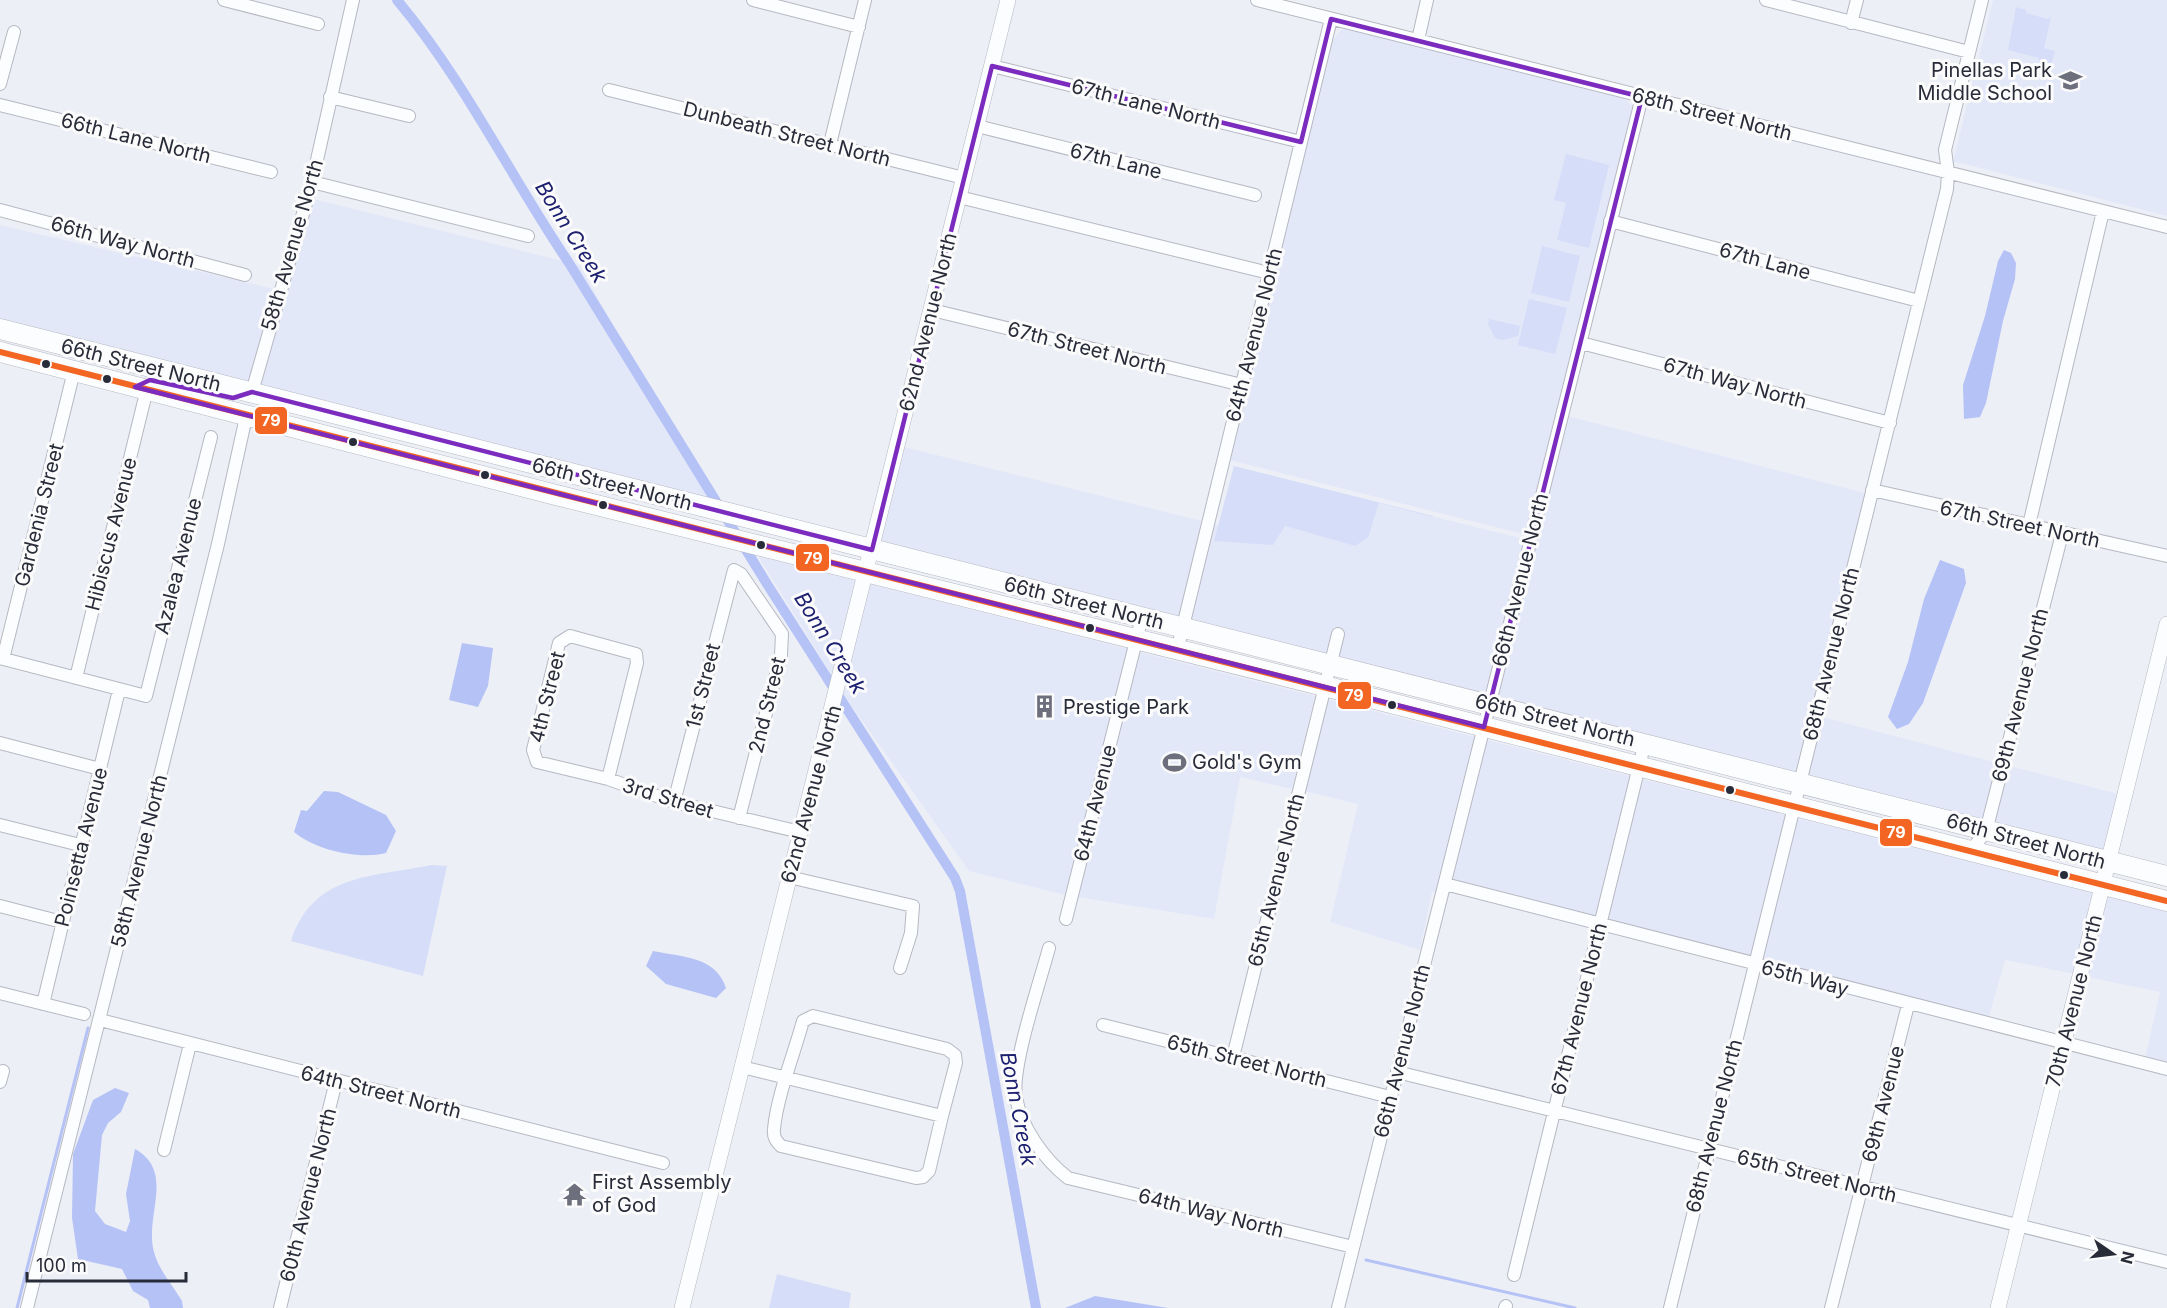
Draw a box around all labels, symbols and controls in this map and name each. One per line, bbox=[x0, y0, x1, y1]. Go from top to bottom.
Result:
place label: Pinellas Park Middle School bbox=[1918, 58, 2052, 105]
school or university icon: Pinellas Park Middle School bbox=[2057, 68, 2083, 94]
street label: 67th Lane North bbox=[1069, 74, 1223, 134]
street label: 68th Street North bbox=[1629, 83, 1795, 145]
street label: Dunbeath Street North bbox=[681, 97, 893, 171]
street label: 66th Lane North bbox=[59, 108, 213, 168]
street label: 67th Lane bbox=[1068, 138, 1164, 184]
street label: 58th Avenue North bbox=[256, 156, 328, 334]
water label: Bonn Creek bbox=[530, 176, 613, 288]
street label: 66th Way North bbox=[48, 211, 198, 273]
street label: 62nd Avenue North bbox=[894, 230, 962, 414]
street label: 67th Lane bbox=[1717, 237, 1813, 285]
street label: 64th Avenue North bbox=[1221, 246, 1287, 424]
street label: 67th Street North bbox=[1005, 317, 1169, 379]
street label: 66th Street North bbox=[58, 334, 224, 396]
street label: 67th Way North bbox=[1661, 352, 1809, 414]
unlabelled marker bbox=[40, 358, 52, 370]
unlabelled marker bbox=[101, 373, 113, 385]
line badge: 79 bbox=[254, 406, 288, 435]
text: 79 bbox=[261, 410, 281, 430]
unlabelled marker bbox=[347, 436, 359, 448]
street label: Gardenia Street bbox=[10, 440, 69, 589]
street label: 66th Street North bbox=[529, 453, 695, 515]
street label: Hibiscus Avenue bbox=[80, 455, 142, 613]
unlabelled marker bbox=[479, 469, 491, 481]
street label: 66th Avenue North bbox=[1487, 491, 1553, 669]
street label: Azalea Avenue bbox=[149, 495, 207, 637]
street label: 67th Street North bbox=[1938, 495, 2102, 553]
unlabelled marker bbox=[597, 499, 609, 511]
unlabelled marker bbox=[755, 539, 767, 551]
line badge: 79 bbox=[795, 543, 830, 572]
text: 79 bbox=[803, 548, 823, 568]
street label: 68th Avenue North bbox=[1798, 565, 1864, 743]
street label: 66th Street North bbox=[1001, 572, 1167, 634]
water label: Bonn Creek bbox=[789, 587, 872, 699]
street label: 69th Avenue North bbox=[1987, 606, 2053, 784]
unlabelled marker bbox=[1084, 622, 1096, 634]
street label: 1st Street bbox=[681, 640, 725, 731]
street label: 4th Street bbox=[524, 648, 570, 745]
street label: 2nd Street bbox=[743, 654, 791, 756]
line badge: 79 bbox=[1337, 681, 1372, 710]
text: 79 bbox=[1344, 685, 1364, 705]
street label: 66th Street North bbox=[1472, 689, 1638, 751]
building icon: Prestige Park bbox=[1032, 694, 1058, 720]
place label: Prestige Park bbox=[1063, 695, 1189, 719]
unlabelled marker bbox=[1386, 699, 1398, 711]
street label: 62nd Avenue North bbox=[776, 702, 846, 886]
street label: 64th Avenue bbox=[1069, 742, 1121, 864]
sports icon: Gold's Gym bbox=[1161, 749, 1187, 775]
place label: Gold's Gym bbox=[1192, 750, 1302, 774]
street label: Poinsetta Avenue bbox=[50, 765, 112, 929]
street label: 58th Avenue North bbox=[106, 772, 172, 950]
street label: 3rd Street bbox=[620, 773, 717, 823]
unlabelled marker bbox=[1724, 784, 1736, 796]
street label: 65th Avenue North bbox=[1243, 791, 1309, 969]
street label: 66th Street North bbox=[1944, 808, 2108, 874]
line badge: 79 bbox=[1879, 818, 1913, 847]
text: 79 bbox=[1886, 822, 1906, 842]
unlabelled marker bbox=[2058, 869, 2070, 881]
street label: 70th Avenue North bbox=[2041, 912, 2107, 1090]
street label: 67th Avenue North bbox=[1546, 920, 1612, 1098]
street label: 65th Way bbox=[1759, 955, 1851, 1001]
street label: 66th Avenue North bbox=[1369, 962, 1435, 1140]
street label: 65th Street North bbox=[1165, 1030, 1329, 1092]
street label: 68th Avenue North bbox=[1681, 1037, 1747, 1215]
street label: 69th Avenue bbox=[1857, 1043, 1909, 1165]
water label: Bonn Creek bbox=[995, 1050, 1042, 1169]
street label: 64th Street North bbox=[298, 1060, 464, 1124]
street label: 60th Avenue North bbox=[275, 1106, 341, 1284]
street label: 65th Street North bbox=[1735, 1145, 1899, 1207]
place label: First Assembly of God bbox=[592, 1170, 731, 1217]
temple icon: First Assembly of God bbox=[561, 1181, 587, 1207]
street label: 64th Way North bbox=[1136, 1183, 1286, 1243]
north arrow bbox=[2083, 1224, 2143, 1284]
scale bar bbox=[27, 1245, 186, 1283]
text: N bbox=[2116, 1249, 2139, 1266]
text: 100 m bbox=[36, 1255, 87, 1276]

